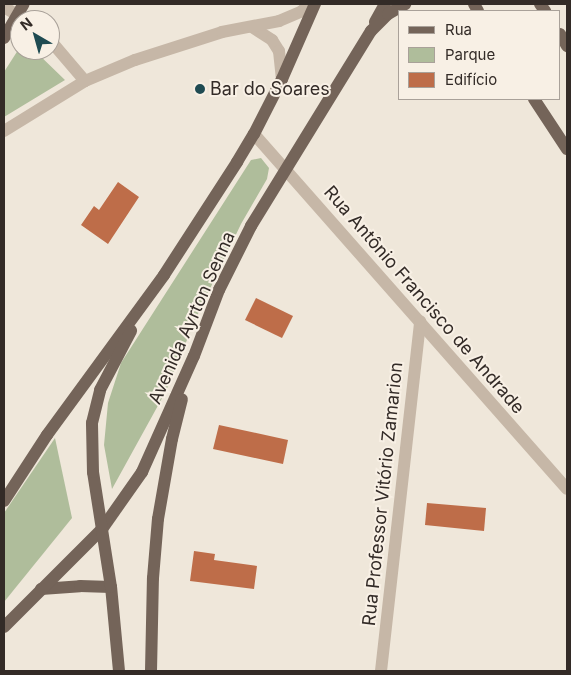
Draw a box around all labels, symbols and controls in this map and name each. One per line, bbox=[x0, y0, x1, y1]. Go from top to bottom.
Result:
north arrow bbox=[10, 10, 60, 60]
legend bbox=[398, 10, 561, 100]
text: N bbox=[17, 14, 36, 34]
text: Rua bbox=[445, 20, 472, 39]
text: Parque bbox=[445, 45, 495, 64]
text: Edifício bbox=[445, 70, 497, 89]
place label: Bar do Soares bbox=[210, 78, 330, 100]
marker: Bar do Soares bbox=[194, 83, 206, 95]
street label: Rua Antônio Francisco de Andrade bbox=[319, 182, 529, 418]
street label: Avenida Ayrton Senna bbox=[144, 228, 240, 408]
street label: Rua Professor Vitório Zamarion bbox=[358, 361, 408, 627]

